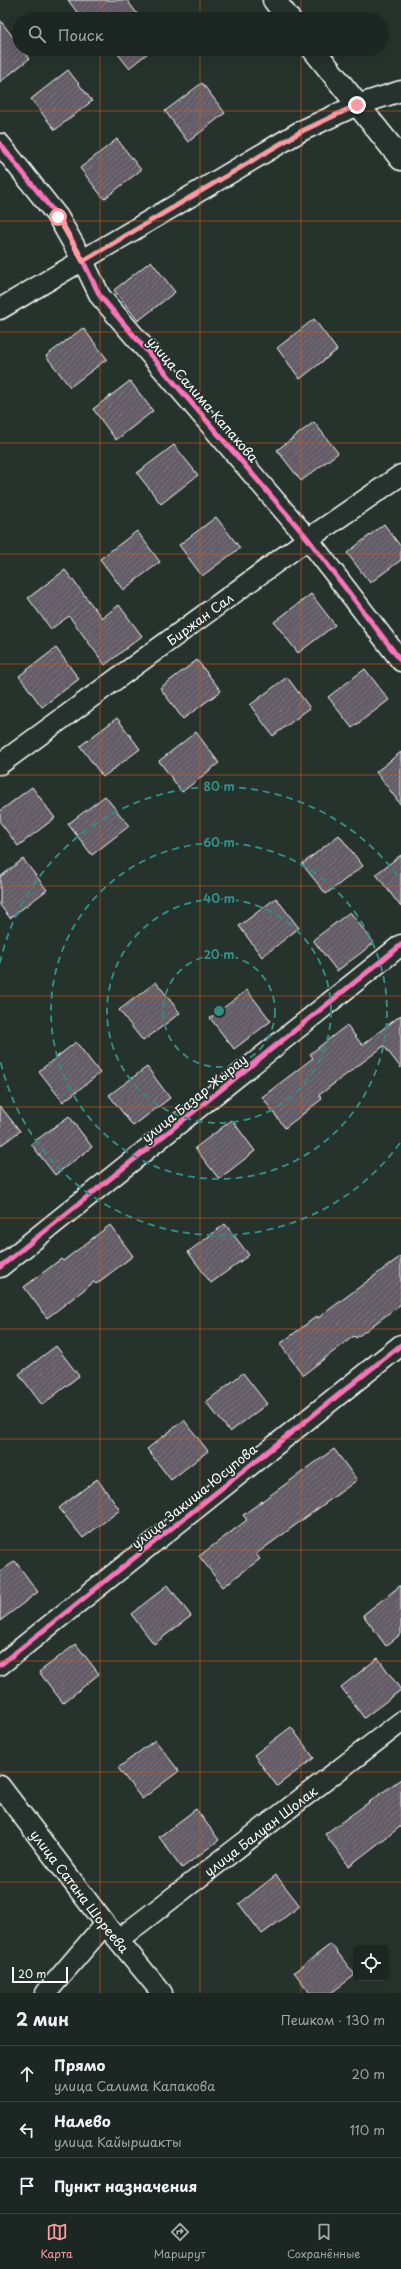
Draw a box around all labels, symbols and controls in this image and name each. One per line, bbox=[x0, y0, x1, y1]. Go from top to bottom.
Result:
search box bbox=[12, 12, 389, 56]
icon: search bbox=[26, 23, 48, 45]
text: Поиск bbox=[58, 23, 104, 46]
route end bbox=[348, 96, 366, 114]
route start bbox=[49, 208, 67, 226]
street label: улица Салима Капакова bbox=[143, 332, 264, 467]
street label: Биржан Сал bbox=[162, 587, 237, 649]
text: 80 m bbox=[203, 777, 235, 795]
text: 60 m bbox=[203, 833, 235, 851]
text: 40 m bbox=[203, 889, 235, 907]
text: 20 m bbox=[203, 945, 235, 963]
centre of rings bbox=[212, 1004, 226, 1018]
street label: улица Базар Жырау bbox=[137, 1050, 251, 1146]
street label: улица Закиша Юсупова bbox=[127, 1439, 262, 1553]
street label: улица Балуан Шолак bbox=[200, 1781, 321, 1880]
street label: улица Сатана Шореева bbox=[26, 1825, 135, 1957]
map controls bbox=[353, 1945, 389, 1981]
button: locate bbox=[353, 1945, 389, 1981]
scale bar bbox=[12, 1965, 68, 1984]
text: 20 m bbox=[18, 1965, 46, 1982]
text: 2 мин bbox=[16, 2006, 69, 2032]
text: Пешком · 130 m bbox=[281, 2010, 385, 2029]
text: Прямо bbox=[54, 2053, 105, 2076]
icon: ahead bbox=[16, 2063, 38, 2085]
text: 20 m bbox=[351, 2064, 385, 2083]
text: улица Салима Капакова bbox=[54, 2076, 215, 2095]
text: Налево bbox=[54, 2109, 111, 2132]
icon: left bbox=[16, 2119, 38, 2141]
text: 110 m bbox=[350, 2120, 385, 2139]
text: улица Кайыршакты bbox=[54, 2132, 181, 2151]
text: Пункт назначения bbox=[54, 2174, 197, 2197]
icon: arrive bbox=[16, 2175, 38, 2197]
tab: Карта bbox=[41, 2221, 73, 2262]
tab: Маршрут bbox=[154, 2221, 206, 2262]
tab: Сохранённые bbox=[287, 2221, 360, 2262]

